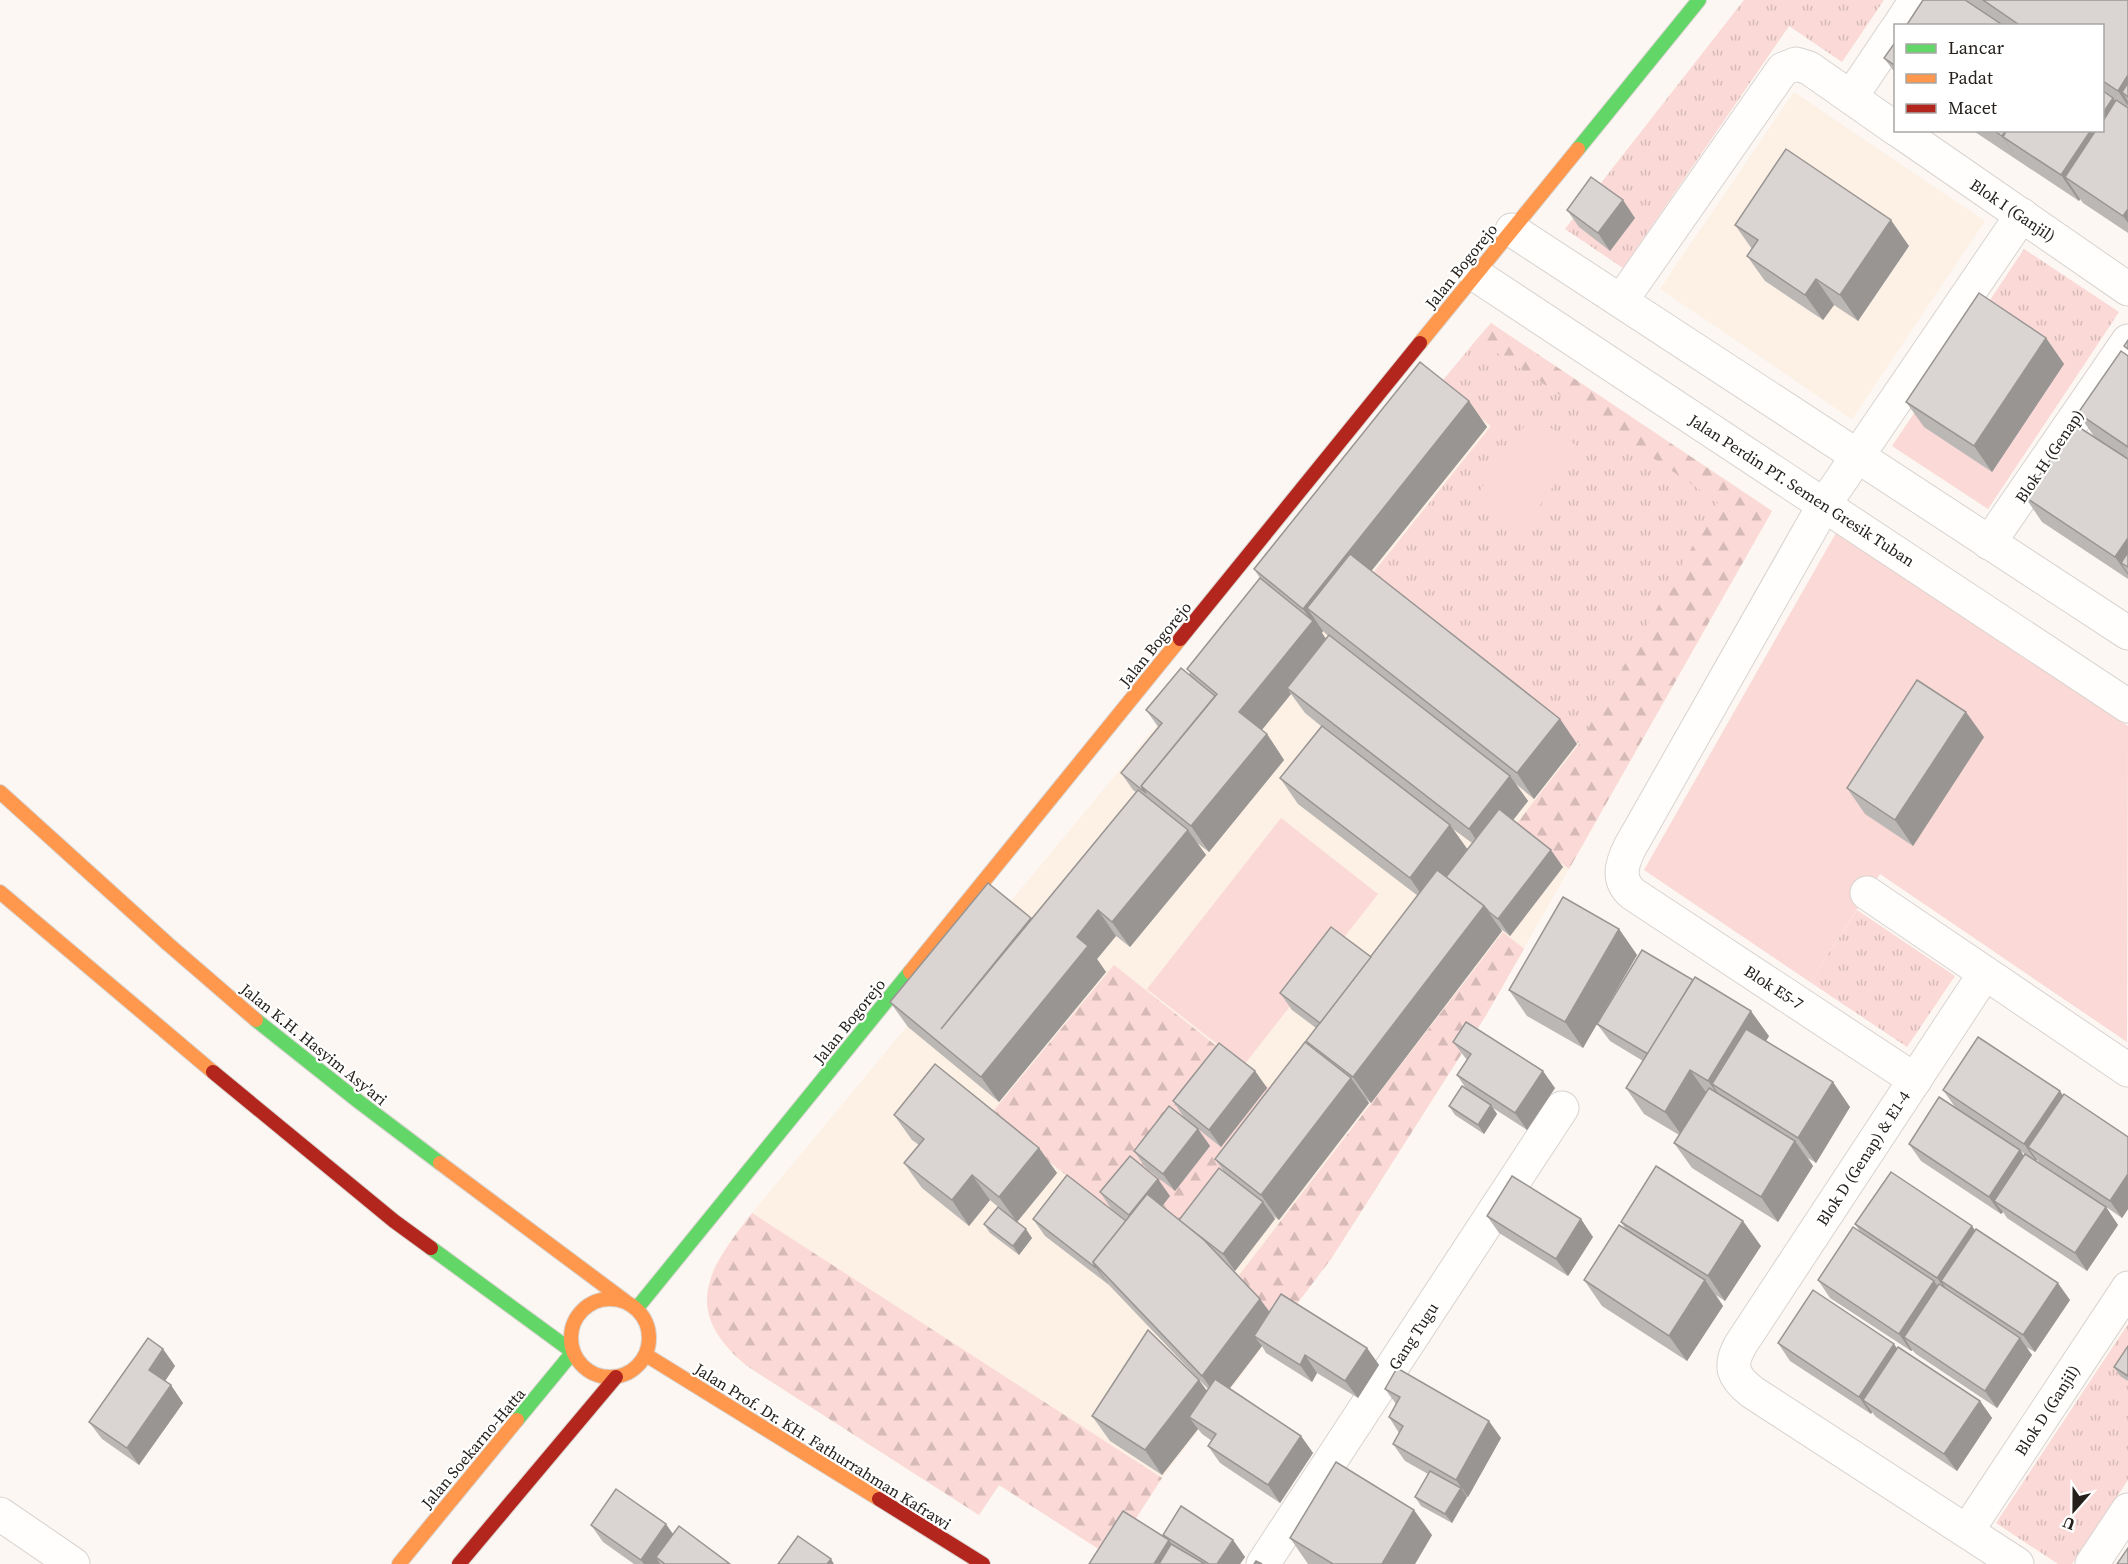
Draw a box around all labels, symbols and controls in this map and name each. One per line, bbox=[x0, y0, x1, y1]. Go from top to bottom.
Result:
legend bbox=[1894, 24, 2104, 132]
text: Lancar bbox=[1948, 35, 2005, 60]
text: Padat bbox=[1948, 65, 1993, 90]
text: Macet bbox=[1948, 95, 1997, 120]
street label: Blok I (Ganjil) bbox=[1966, 173, 2060, 247]
street label: Jalan Bogorejo bbox=[1419, 219, 1502, 314]
street label: Blok H (Genap) bbox=[2010, 405, 2088, 507]
street label: Jalan Perdin PT. Semen Gresik Tuban bbox=[1684, 408, 1919, 572]
street label: Jalan Bogorejo bbox=[1113, 597, 1196, 692]
street label: Blok E5-7 bbox=[1740, 960, 1808, 1014]
street label: Jalan Bogorejo bbox=[807, 974, 890, 1069]
street label: Jalan K.H. Hasyim Asy'ari bbox=[235, 977, 392, 1110]
street label: Blok D (Genap) & E1-4 bbox=[1811, 1086, 1915, 1230]
street label: Gang Tugu bbox=[1383, 1298, 1443, 1374]
street label: Jalan Prof. Dr. KH. Fathurrahman Kafrawi bbox=[690, 1357, 956, 1535]
street label: Blok D (Ganjil) bbox=[2009, 1360, 2085, 1460]
street label: Jalan Soekarno-Hatta bbox=[415, 1382, 531, 1514]
north arrow bbox=[2044, 1480, 2104, 1540]
text: U bbox=[2059, 1512, 2078, 1536]

